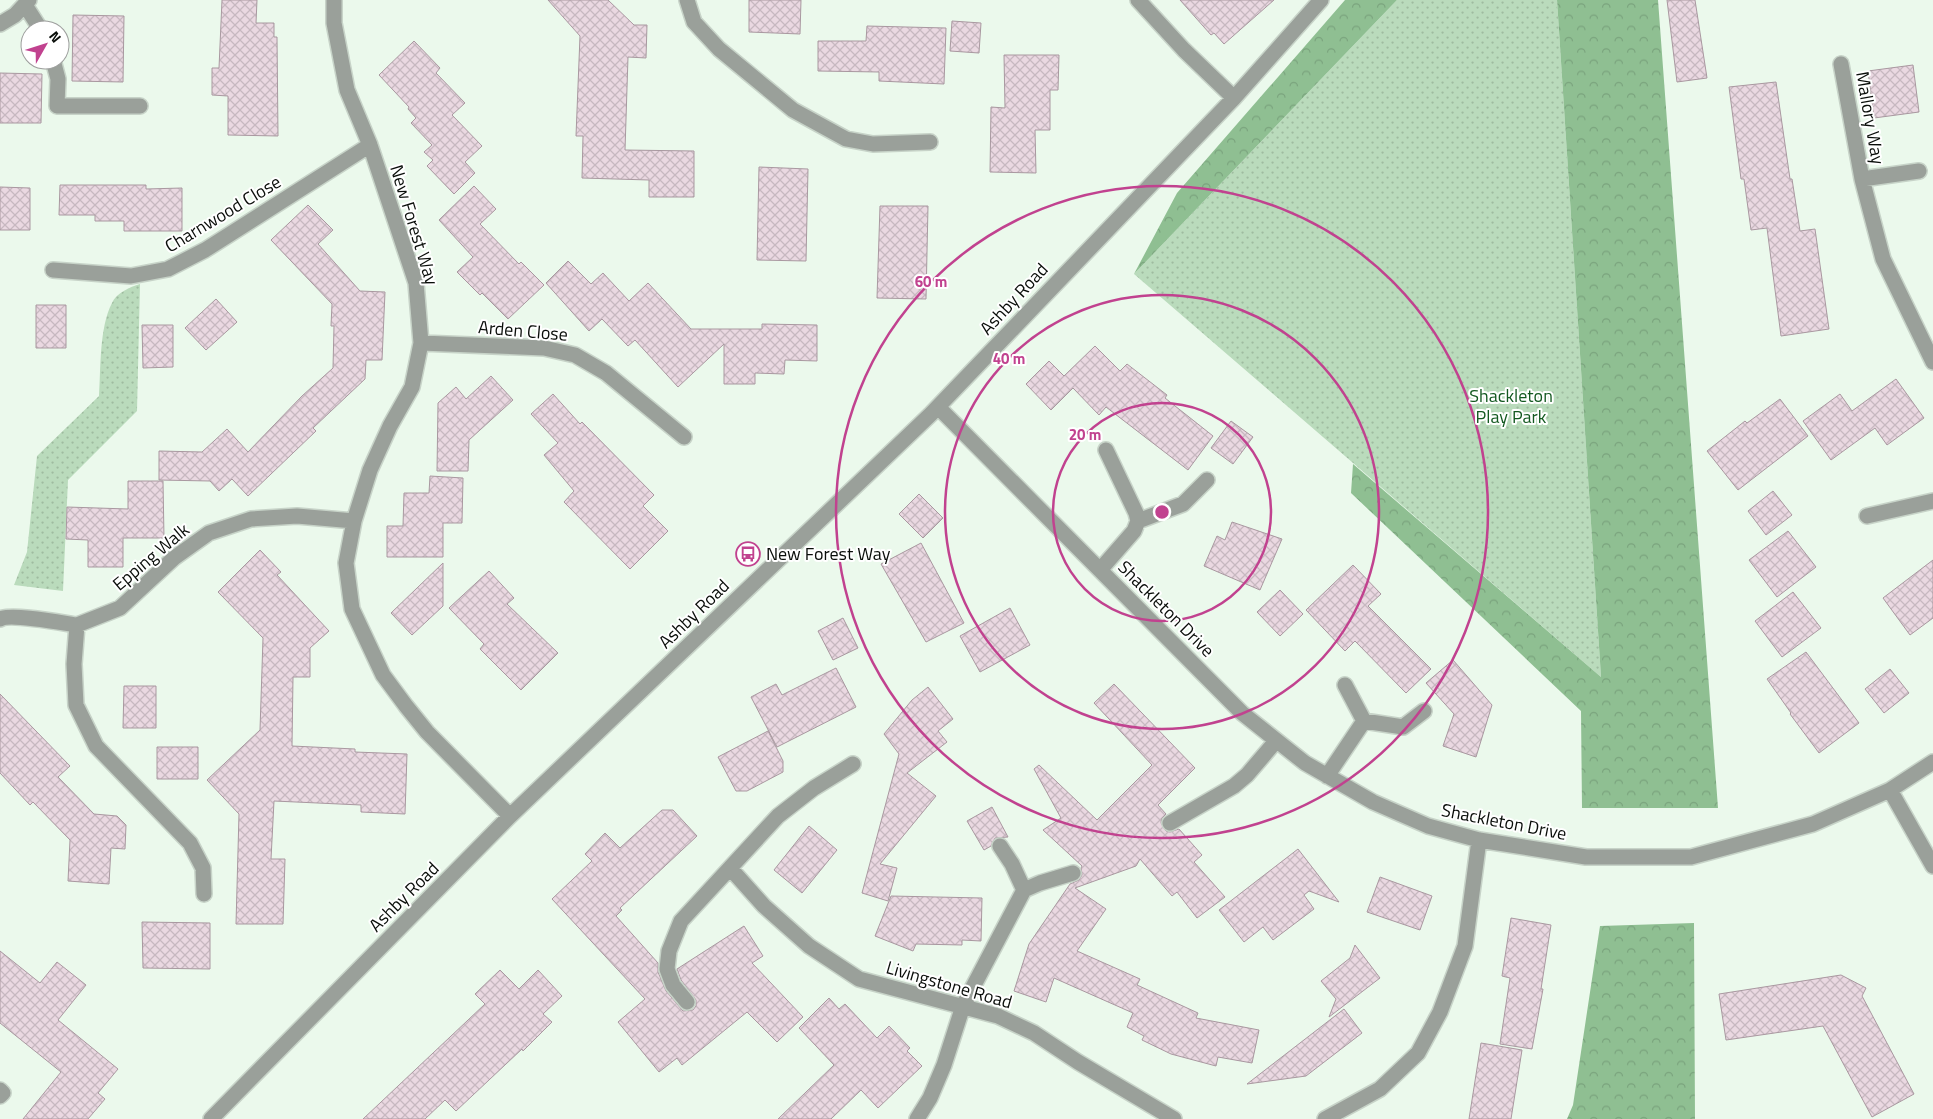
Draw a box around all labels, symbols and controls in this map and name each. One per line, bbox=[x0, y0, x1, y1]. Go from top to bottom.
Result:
north arrow bbox=[20, 20, 70, 70]
text: N bbox=[44, 26, 67, 47]
street label: Mallory Way bbox=[1849, 69, 1892, 167]
street label: New Forest Way bbox=[383, 161, 446, 289]
street label: Charnwood Close bbox=[160, 168, 286, 259]
street label: Ashby Road bbox=[973, 257, 1054, 341]
text: 60 m bbox=[915, 270, 947, 293]
street label: Arden Close bbox=[477, 313, 569, 348]
text: 40 m bbox=[993, 347, 1025, 370]
park label: Shackleton Play Park bbox=[1469, 382, 1553, 430]
text: 20 m bbox=[1069, 423, 1101, 446]
centre of rings bbox=[1153, 503, 1171, 521]
street label: Epping Walk bbox=[106, 516, 195, 597]
place label: New Forest Way bbox=[766, 540, 891, 567]
bus stop icon: New Forest Way bbox=[735, 541, 761, 567]
street label: Shackleton Drive bbox=[1112, 554, 1221, 663]
street label: Ashby Road bbox=[652, 573, 735, 655]
street label: Shackleton Drive bbox=[1439, 796, 1569, 847]
street label: Ashby Road bbox=[362, 855, 445, 938]
street label: Livingstone Road bbox=[883, 954, 1015, 1015]

